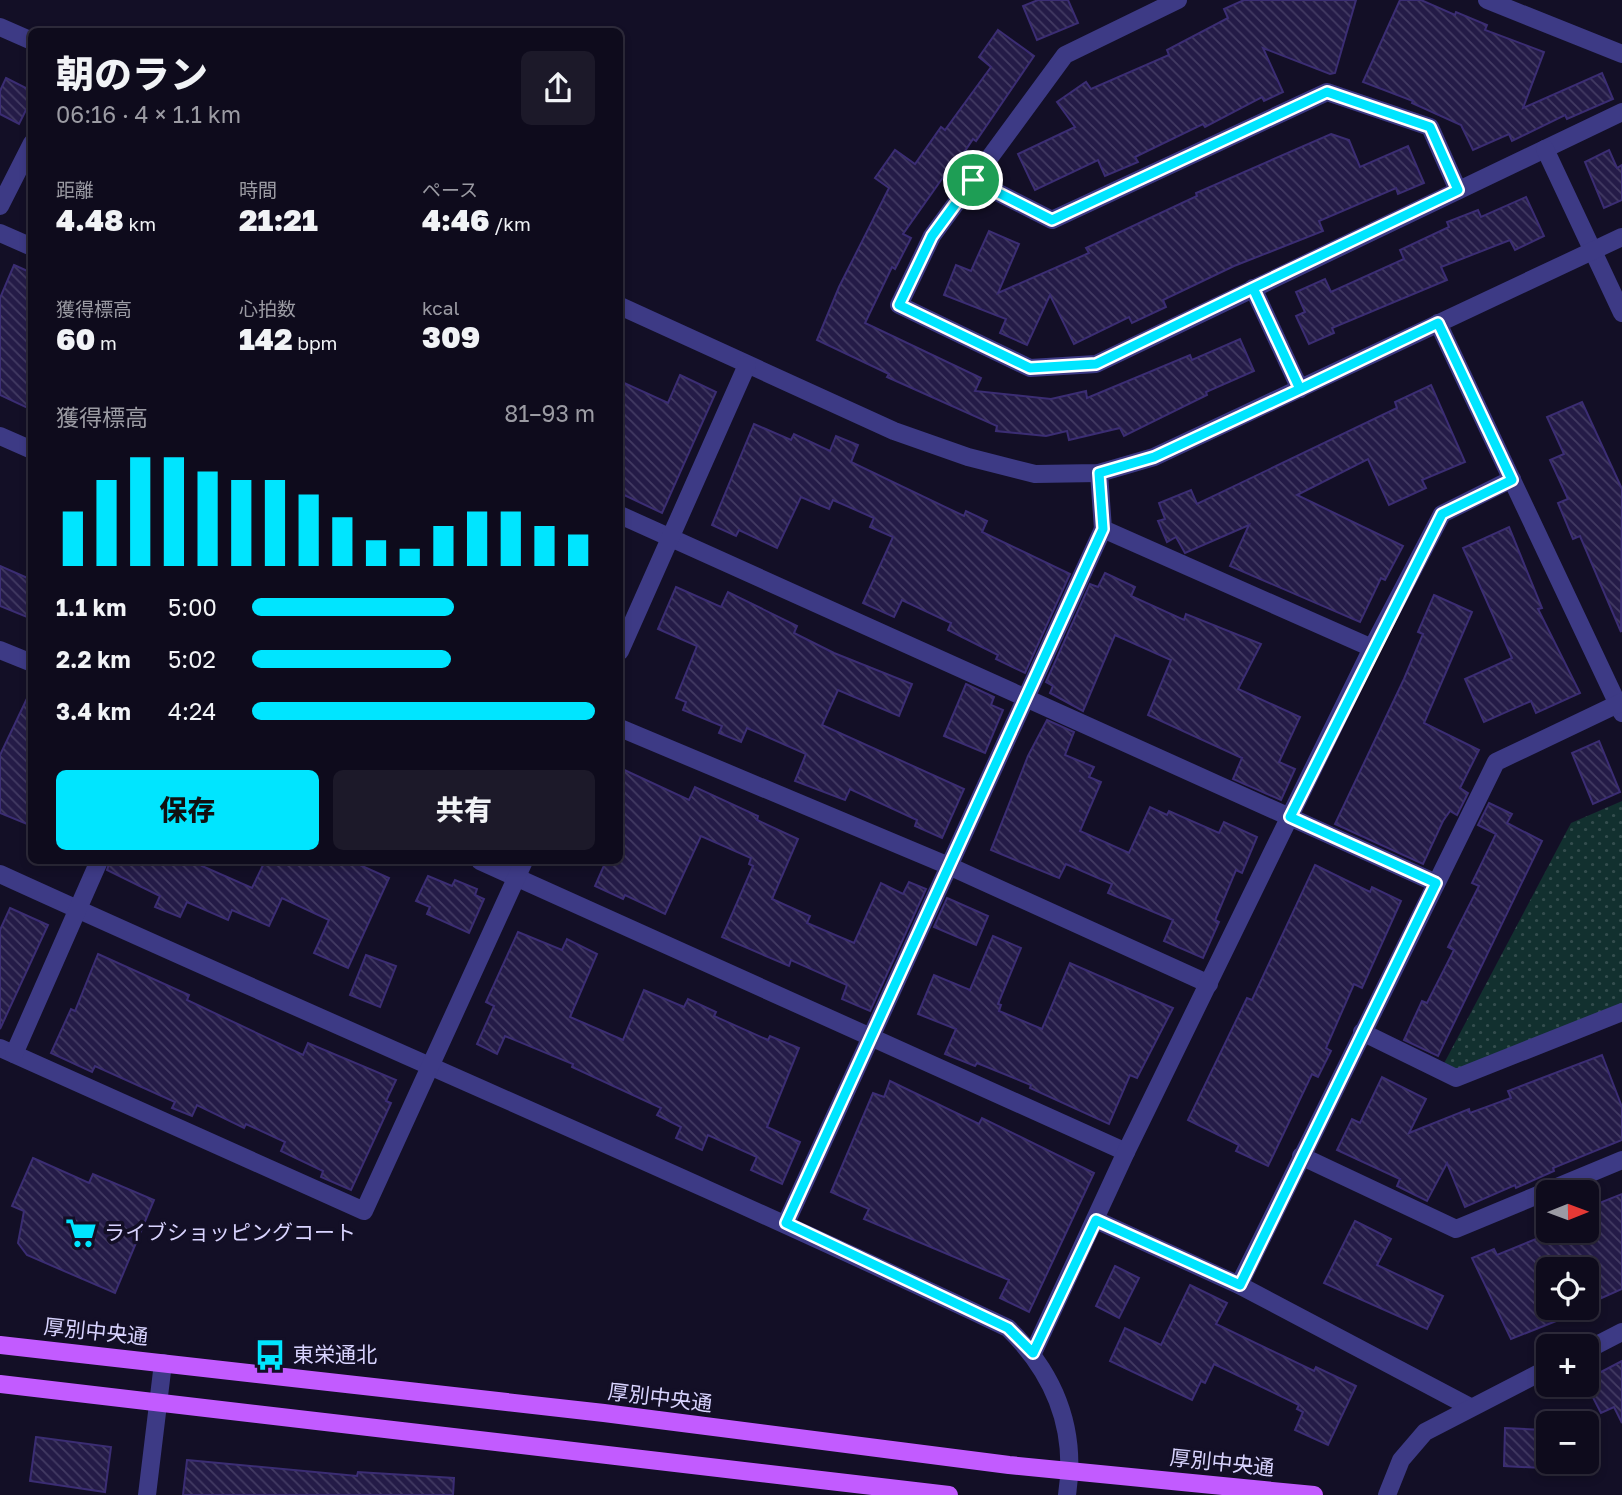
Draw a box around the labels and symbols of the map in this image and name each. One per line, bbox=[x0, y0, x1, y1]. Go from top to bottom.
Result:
pin bbox=[943, 150, 1003, 210]
north arrow bbox=[1536, 1180, 1600, 1242]
supermarket icon: ライブショッピングコート bbox=[64, 1216, 98, 1250]
place label: ライブショッピングコート bbox=[104, 1219, 356, 1245]
street label: 厚別中央通 bbox=[43, 1313, 150, 1349]
bus stop icon: 東栄通北 bbox=[253, 1338, 287, 1372]
place label: 東栄通北 bbox=[293, 1341, 377, 1367]
street label: 厚別中央通 bbox=[606, 1378, 714, 1416]
street label: 厚別中央通 bbox=[1169, 1444, 1276, 1480]

